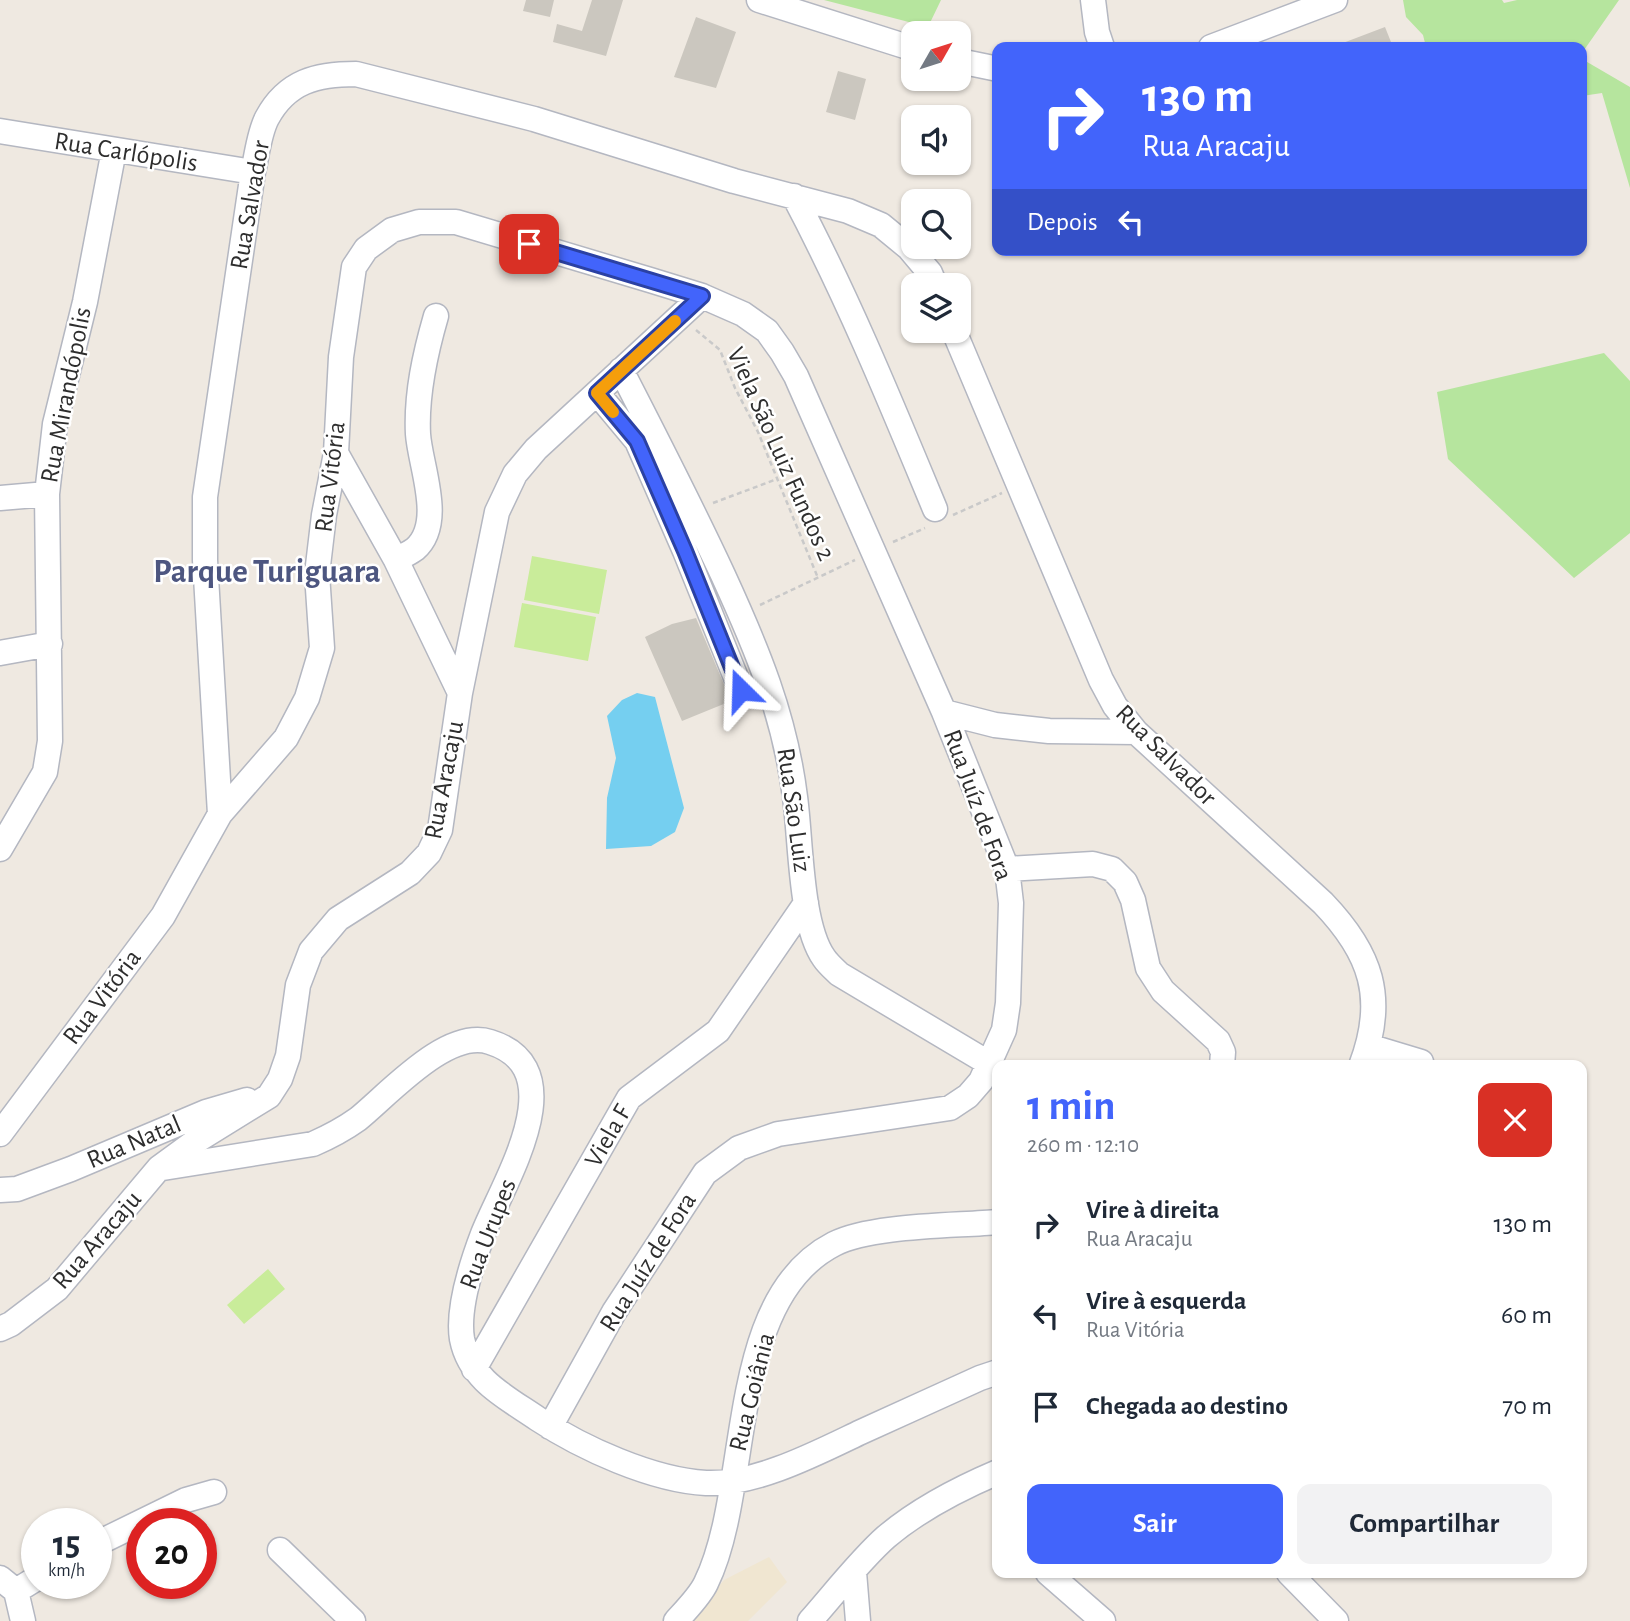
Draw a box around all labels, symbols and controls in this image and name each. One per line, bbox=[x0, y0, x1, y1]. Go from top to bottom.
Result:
north arrow bbox=[901, 21, 971, 91]
map controls bbox=[901, 21, 971, 343]
icon: right bbox=[1027, 70, 1118, 161]
text: 130 m bbox=[1142, 72, 1253, 121]
button: sound bbox=[901, 105, 971, 175]
street label: Rua Carlópolis bbox=[53, 128, 199, 176]
text: Rua Aracaju bbox=[1142, 130, 1290, 162]
street label: Rua Salvador bbox=[226, 138, 274, 272]
button: search bbox=[901, 189, 971, 259]
icon: left bbox=[1112, 203, 1150, 241]
text: Depois bbox=[1027, 209, 1098, 235]
pin bbox=[499, 214, 559, 274]
icon: arrive bbox=[510, 225, 548, 263]
button: layers bbox=[901, 273, 971, 343]
street label: Rua Mirandópolis bbox=[36, 305, 96, 485]
street label: Viela São Luiz Fundos 2 bbox=[722, 344, 840, 565]
street label: Rua Vitória bbox=[310, 420, 350, 534]
district label: Parque Turiguara bbox=[153, 556, 381, 589]
position arrow bbox=[704, 653, 778, 727]
street label: Rua Salvador bbox=[1111, 700, 1222, 811]
street label: Rua Aracaju bbox=[420, 718, 468, 842]
street label: Rua Juíz de Fora bbox=[939, 726, 1017, 884]
street label: Rua São Luiz bbox=[772, 746, 816, 874]
street label: Rua Vitória bbox=[58, 945, 146, 1049]
button: close bbox=[1478, 1083, 1552, 1157]
text: 1 min bbox=[1027, 1085, 1116, 1127]
street label: Viela F bbox=[580, 1100, 636, 1171]
street label: Rua Natal bbox=[83, 1111, 185, 1173]
text: 260 m · 12:10 bbox=[1027, 1134, 1139, 1157]
street label: Rua Urupes bbox=[455, 1175, 521, 1293]
street label: Rua Aracaju bbox=[48, 1186, 146, 1294]
street label: Rua Juíz de Fora bbox=[595, 1188, 701, 1336]
text: Vire à direita bbox=[1086, 1197, 1220, 1223]
icon: right bbox=[1027, 1206, 1065, 1244]
text: 130 m bbox=[1494, 1211, 1552, 1237]
text: Rua Aracaju bbox=[1086, 1228, 1192, 1251]
text: Vire à esquerda bbox=[1086, 1288, 1247, 1314]
icon: left bbox=[1027, 1297, 1065, 1335]
text: 60 m bbox=[1501, 1302, 1552, 1328]
text: Rua Vitória bbox=[1086, 1319, 1185, 1342]
street label: Rua Goiânia bbox=[725, 1330, 779, 1454]
icon: arrive bbox=[1027, 1388, 1065, 1426]
text: Chegada ao destino bbox=[1086, 1393, 1288, 1419]
text: 70 m bbox=[1502, 1393, 1552, 1419]
button: Sair bbox=[1027, 1484, 1283, 1564]
button: Compartilhar bbox=[1297, 1484, 1552, 1564]
speed limit sign: 20 bbox=[126, 1508, 217, 1599]
text: 15 bbox=[53, 1527, 80, 1562]
text: km/h bbox=[48, 1562, 85, 1580]

